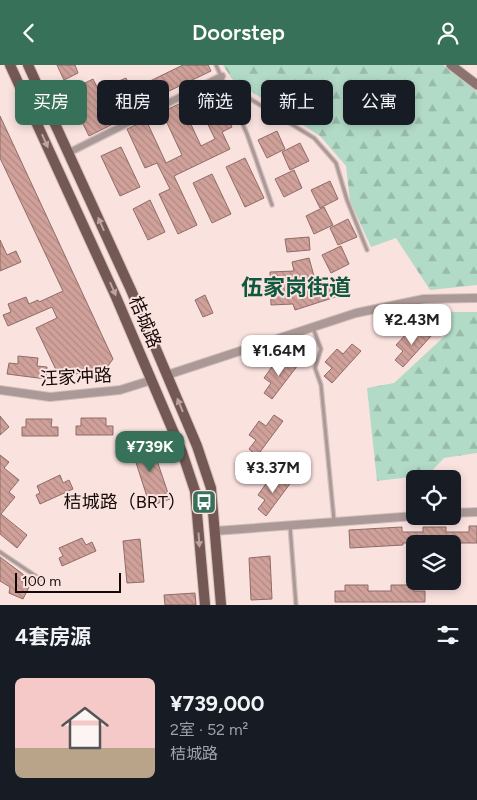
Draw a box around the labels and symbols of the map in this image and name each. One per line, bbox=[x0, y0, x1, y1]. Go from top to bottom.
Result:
one-way arrow bbox=[42, 134, 50, 148]
one-way arrow bbox=[96, 217, 104, 231]
district label: 伍家岗街道 bbox=[241, 274, 351, 301]
one-way arrow bbox=[109, 282, 117, 296]
street label: 桔城路 bbox=[124, 293, 166, 351]
pin: ¥2.43M bbox=[371, 303, 453, 346]
pin: ¥1.64M bbox=[238, 335, 320, 377]
street label: 汪家冲路 bbox=[39, 364, 113, 390]
one-way arrow bbox=[175, 398, 183, 412]
pin: ¥739K bbox=[115, 431, 185, 473]
pin: ¥3.37M bbox=[232, 451, 314, 494]
bus stop icon: 桔城路（BRT） bbox=[191, 489, 217, 515]
place label: 桔城路（BRT） bbox=[64, 491, 186, 513]
one-way arrow bbox=[195, 532, 203, 548]
scale bar bbox=[15, 570, 121, 593]

